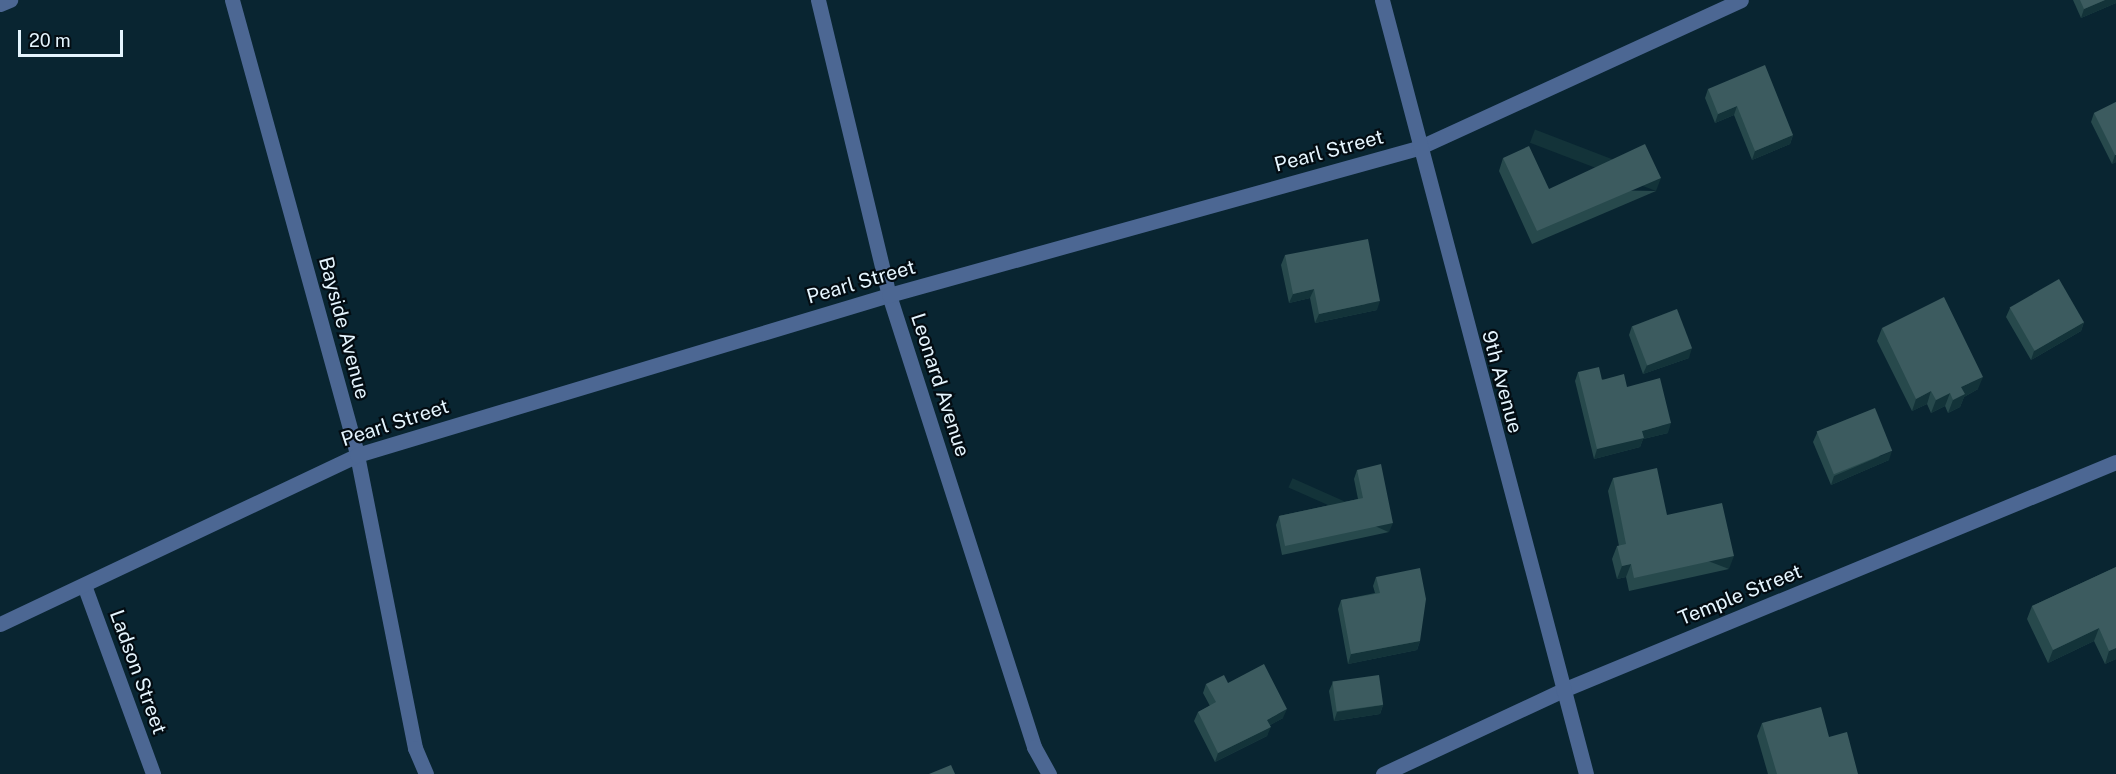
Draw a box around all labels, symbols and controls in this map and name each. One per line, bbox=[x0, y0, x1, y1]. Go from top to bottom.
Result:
scale bar bbox=[21, 18, 126, 56]
text: 20 m bbox=[29, 30, 71, 51]
street label: Pearl Street bbox=[1272, 125, 1386, 177]
street label: Bayside Avenue bbox=[313, 254, 375, 402]
street label: Pearl Street bbox=[804, 255, 918, 309]
street label: Leonard Avenue bbox=[905, 310, 975, 460]
street label: 9th Avenue bbox=[1477, 328, 1527, 436]
street label: Pearl Street bbox=[338, 394, 452, 452]
street label: Temple Street bbox=[1675, 559, 1805, 631]
street label: Ladson Street bbox=[104, 607, 172, 737]

